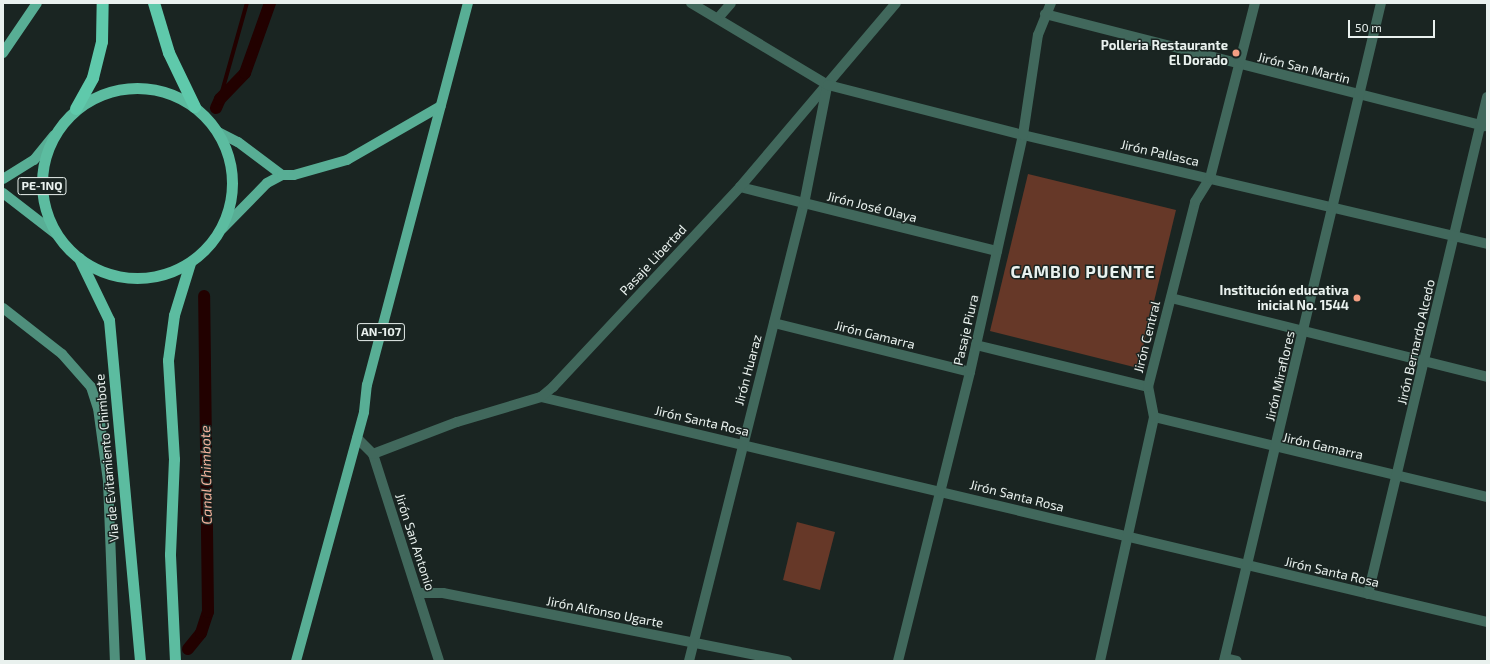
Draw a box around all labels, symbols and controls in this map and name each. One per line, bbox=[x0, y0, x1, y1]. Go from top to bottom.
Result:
scale bar bbox=[1350, 12, 1437, 38]
text: 50 m bbox=[1355, 20, 1382, 34]
place label: Polleria Restaurante El Dorado bbox=[1101, 38, 1228, 69]
marker: Polleria Restaurante El Dorado bbox=[1231, 48, 1241, 58]
street label: Jirón San Martin bbox=[1256, 49, 1352, 87]
street label: Jirón Pallasca bbox=[1119, 136, 1201, 170]
road number: PE-1NQ bbox=[17, 176, 67, 196]
street label: Jirón José Olaya bbox=[825, 188, 919, 226]
street label: Pasaje Libertad bbox=[616, 222, 690, 298]
district label: CAMBIO PUENTE bbox=[1010, 262, 1156, 282]
street label: Jirón Bernardo Alcedo bbox=[1394, 278, 1438, 406]
place label: Institución educativa inicial No. 1544 bbox=[1220, 283, 1349, 314]
street label: Pasaje Piura bbox=[950, 293, 982, 367]
marker: Institución educativa inicial No. 1544 bbox=[1352, 293, 1362, 303]
street label: Jirón Central bbox=[1131, 299, 1163, 375]
street label: Jirón Gamarra bbox=[833, 318, 917, 352]
road number: AN-107 bbox=[356, 322, 406, 342]
street label: Jirón Miraflores bbox=[1262, 329, 1298, 423]
street label: Jirón Huaraz bbox=[731, 333, 765, 407]
street label: Via de Evitamiento Chimbote bbox=[92, 373, 122, 543]
street label: Jirón Santa Rosa bbox=[653, 403, 751, 439]
water label: Canal Chimbote bbox=[197, 425, 215, 525]
street label: Jirón Gamarra bbox=[1281, 429, 1365, 463]
street label: Jirón Santa Rosa bbox=[968, 477, 1066, 515]
street label: Jirón San Antonio bbox=[392, 491, 438, 593]
street label: Jirón Santa Rosa bbox=[1283, 554, 1381, 590]
street label: Jirón Alfonso Ugarte bbox=[545, 593, 665, 631]

